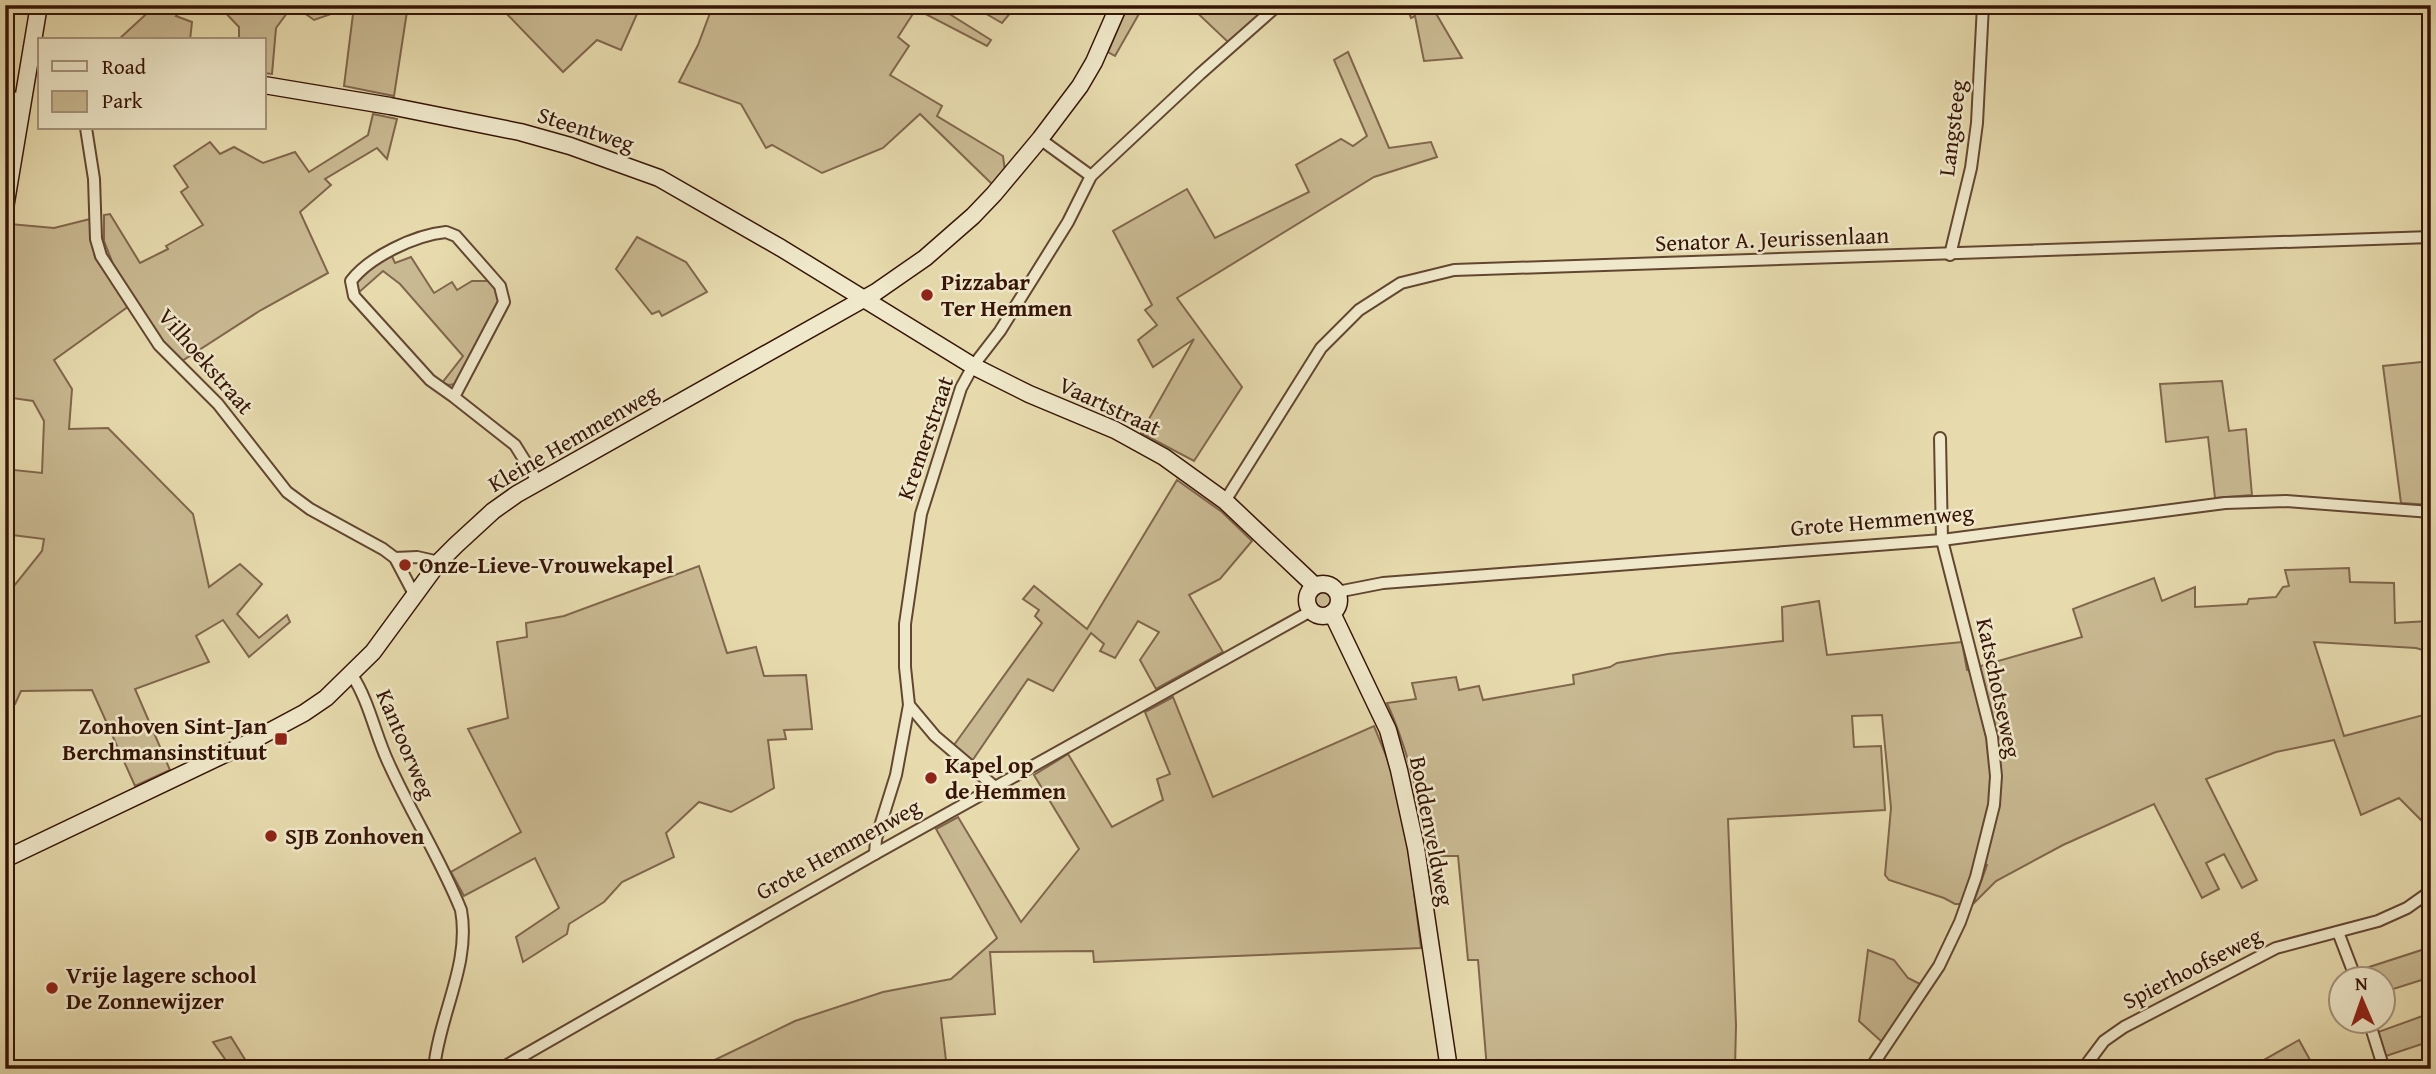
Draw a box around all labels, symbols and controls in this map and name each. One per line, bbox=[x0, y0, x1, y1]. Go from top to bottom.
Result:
legend bbox=[38, 38, 266, 130]
text: Road bbox=[102, 51, 147, 82]
street label: Langsteeg bbox=[1929, 77, 1974, 178]
text: Park bbox=[102, 85, 143, 116]
street label: Steentweg bbox=[533, 97, 639, 160]
street label: Senator A. Jeurissenlaan bbox=[1654, 218, 1890, 259]
place label: Pizzabar Ter Hemmen bbox=[941, 265, 1073, 324]
marker: Pizzabar Ter Hemmen bbox=[919, 287, 935, 303]
street label: Vilhoekstraat bbox=[151, 300, 262, 421]
street label: Vaartstraat bbox=[1054, 367, 1167, 444]
street label: Kremerstraat bbox=[888, 371, 961, 504]
street label: Kleine Hemmenweg bbox=[482, 375, 664, 500]
street label: Grote Hemmenweg bbox=[1789, 495, 1976, 544]
place label: Onze-Lieve-Vrouwekapel bbox=[419, 548, 674, 581]
marker: Onze-Lieve-Vrouwekapel bbox=[397, 557, 413, 573]
street label: Katschotseweg bbox=[1969, 615, 2031, 761]
street label: Kantoorweg bbox=[368, 684, 445, 804]
place label: Zonhoven Sint-Jan Berchmansinstituut bbox=[62, 709, 267, 768]
marker: Zonhoven Sint-Jan Berchmansinstituut bbox=[273, 731, 289, 747]
place label: Kapel op de Hemmen bbox=[945, 748, 1067, 807]
street label: Boddenveldweg bbox=[1402, 753, 1463, 909]
marker: Kapel op de Hemmen bbox=[923, 770, 939, 786]
street label: Grote Hemmenweg bbox=[749, 789, 927, 908]
place label: SJB Zonhoven bbox=[285, 819, 425, 852]
marker: SJB Zonhoven bbox=[263, 828, 279, 844]
street label: Spierhoofseweg bbox=[2116, 918, 2268, 1017]
place label: Vrije lagere school De Zonnewijzer bbox=[66, 958, 257, 1017]
north arrow bbox=[2328, 965, 2398, 1036]
text: N bbox=[2355, 969, 2369, 997]
marker: Vrije lagere school De Zonnewijzer bbox=[44, 980, 60, 996]

